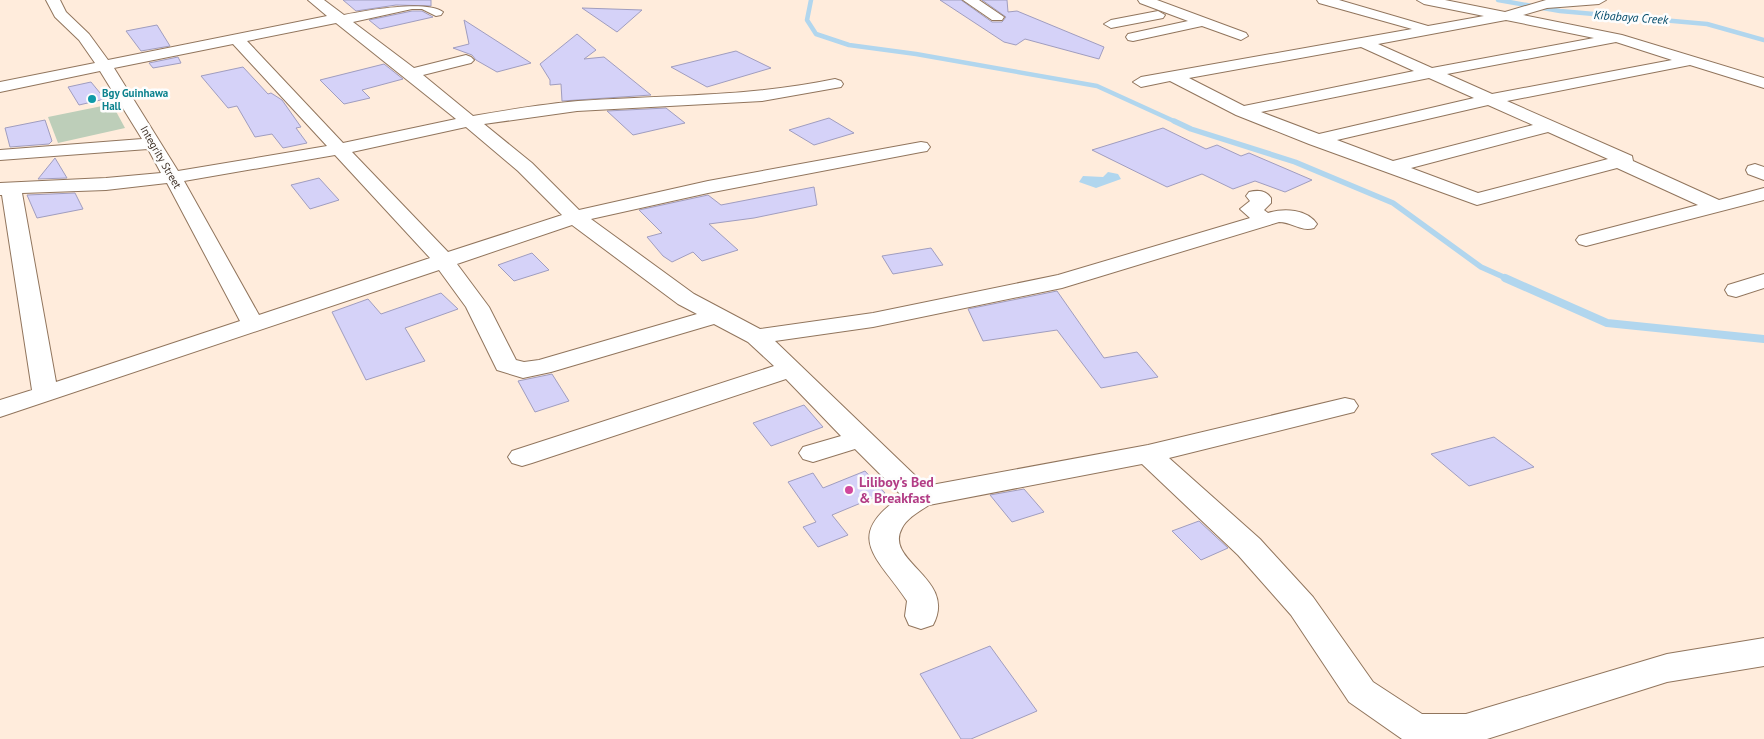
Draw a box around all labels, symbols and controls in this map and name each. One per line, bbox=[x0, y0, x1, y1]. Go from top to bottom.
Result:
water label: Kibabaya Creek bbox=[1593, 7, 1669, 27]
place label: Bgy Guinhawa Hall bbox=[102, 86, 168, 113]
marker: Bgy Guinhawa Hall bbox=[86, 93, 98, 105]
street label: Integrity Street bbox=[137, 123, 185, 191]
place label: Liliboy’s Bed & Breakfast bbox=[859, 473, 934, 507]
marker: Liliboy’s Bed & Breakfast bbox=[843, 484, 855, 496]

